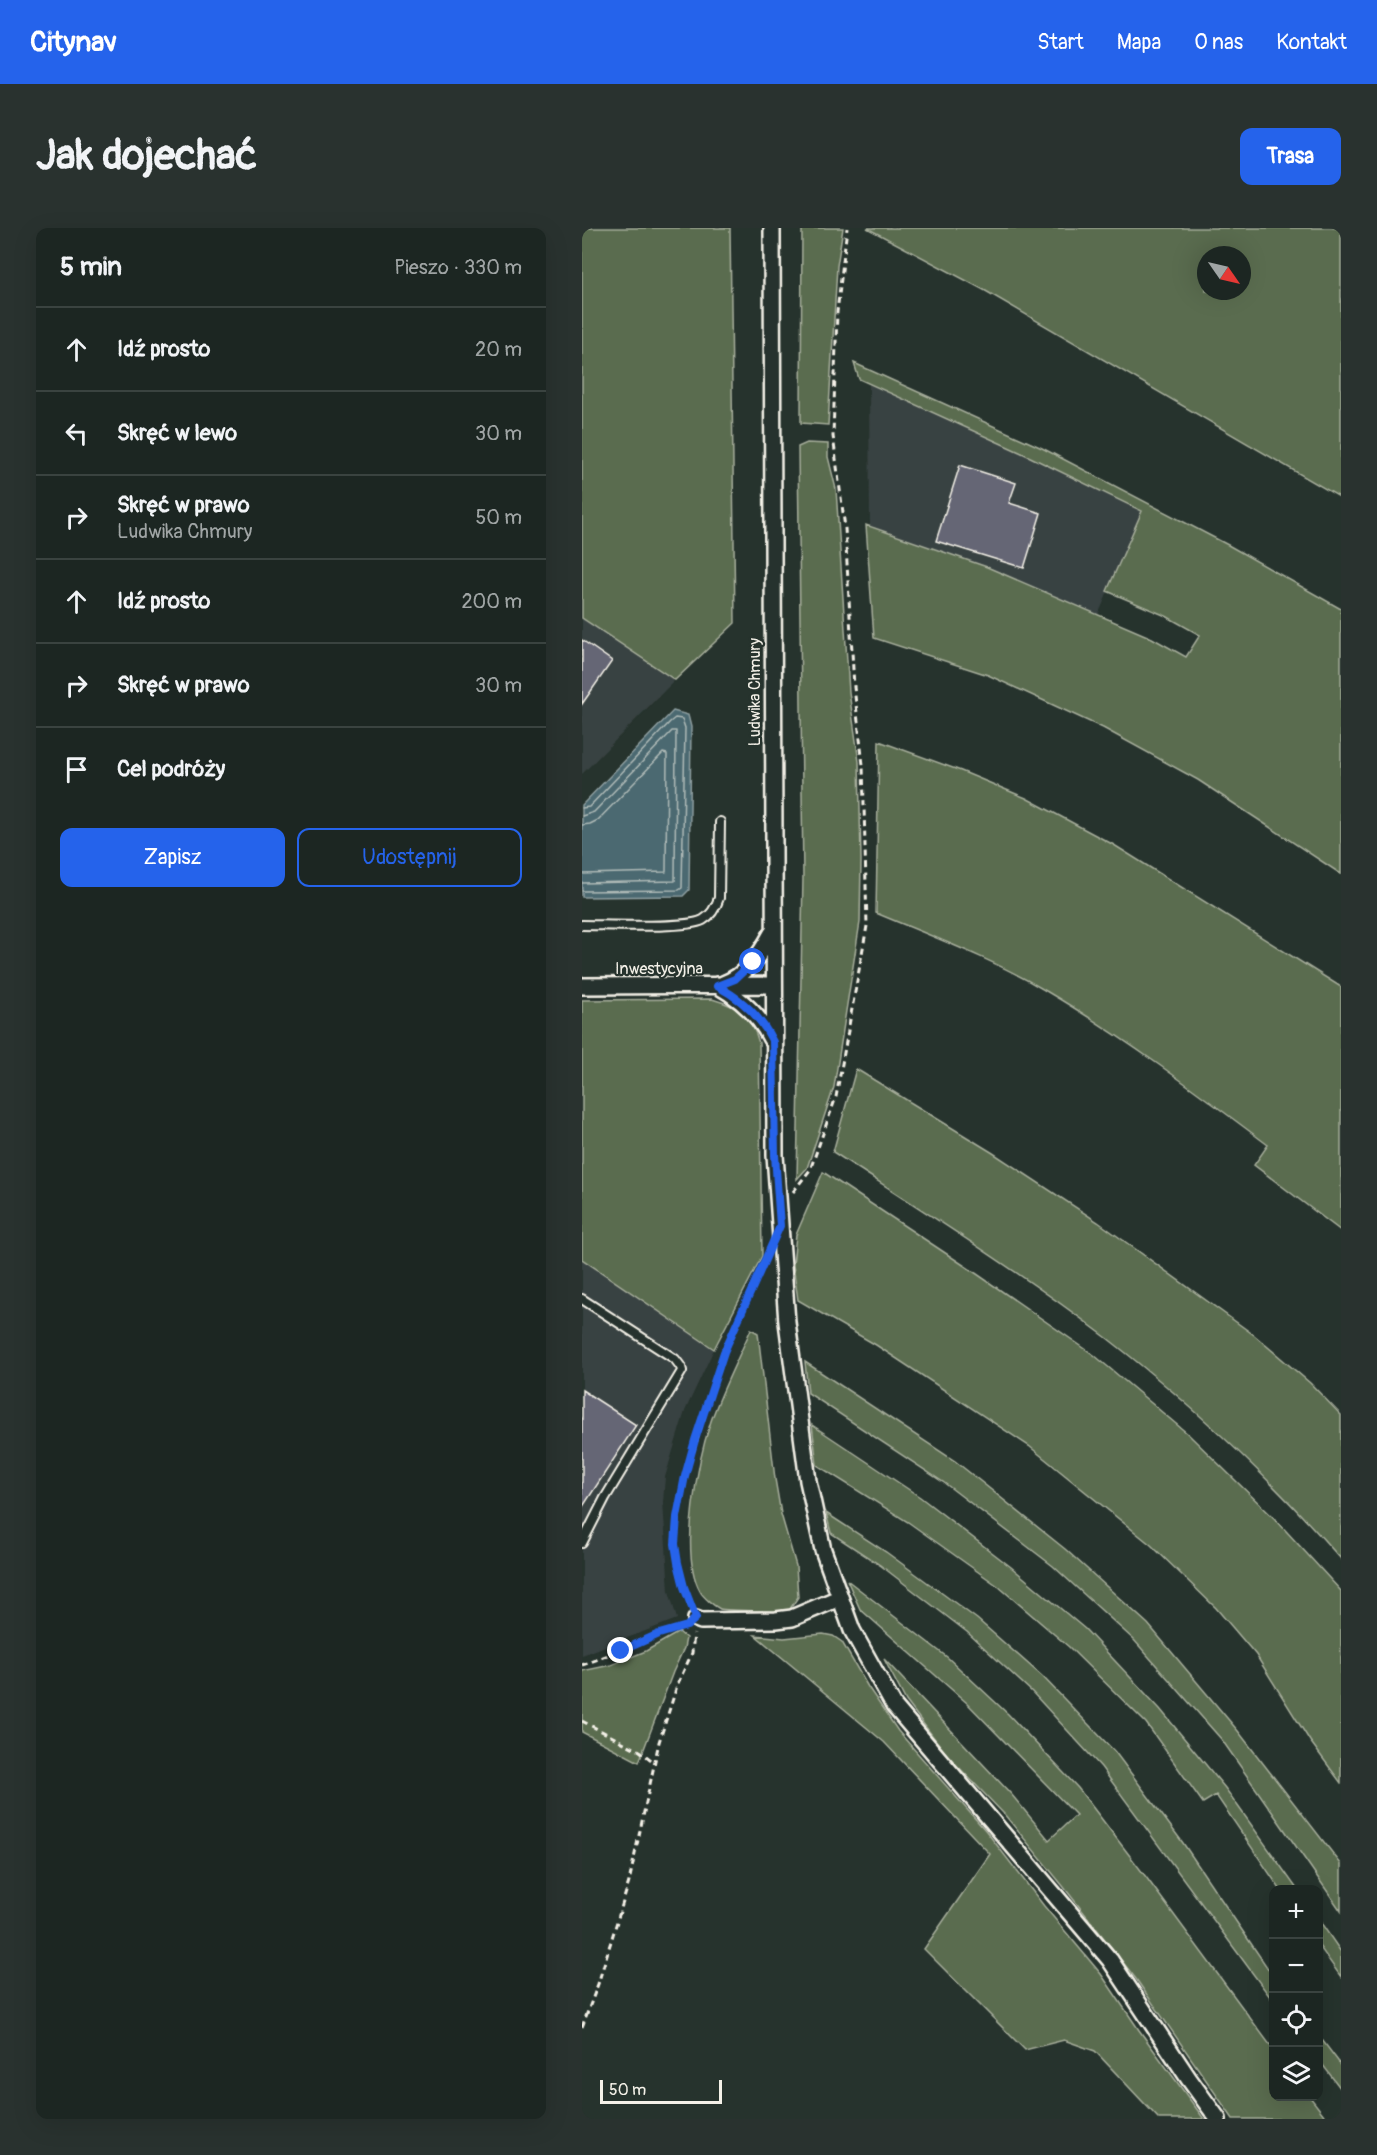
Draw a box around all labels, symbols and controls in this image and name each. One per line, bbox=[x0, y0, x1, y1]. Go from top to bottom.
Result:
text: Citynav bbox=[30, 25, 117, 60]
text: Start bbox=[1037, 29, 1084, 56]
text: Mapa bbox=[1117, 29, 1161, 56]
text: O nas bbox=[1194, 29, 1243, 56]
text: Kontakt bbox=[1276, 29, 1347, 56]
button: Trasa bbox=[1240, 128, 1341, 185]
text: Jak dojechać bbox=[36, 130, 257, 182]
north arrow bbox=[1197, 246, 1251, 300]
text: 5 min bbox=[60, 251, 122, 283]
text: Pieszo · 330 m bbox=[394, 255, 522, 280]
icon: ahead bbox=[60, 333, 93, 366]
text: Idź prosto bbox=[117, 335, 210, 363]
text: 20 m bbox=[475, 337, 522, 362]
icon: left bbox=[60, 417, 93, 450]
text: Skręć w lewo bbox=[117, 419, 237, 447]
text: 30 m bbox=[475, 421, 522, 446]
text: Skręć w prawo bbox=[117, 491, 250, 519]
icon: right bbox=[60, 501, 93, 534]
text: 50 m bbox=[475, 505, 522, 530]
text: Ludwika Chmury bbox=[117, 519, 252, 544]
icon: ahead bbox=[60, 585, 93, 618]
text: Idź prosto bbox=[117, 587, 210, 615]
text: 200 m bbox=[461, 589, 522, 614]
street label: Ludwika Chmury bbox=[745, 638, 765, 746]
icon: right bbox=[60, 669, 93, 702]
text: Skręć w prawo bbox=[117, 671, 250, 699]
text: 30 m bbox=[475, 673, 522, 698]
icon: arrive bbox=[60, 753, 93, 786]
text: Cel podróży bbox=[117, 755, 225, 783]
button: Zapisz bbox=[60, 828, 285, 887]
button: Udostępnij bbox=[297, 828, 522, 887]
route start bbox=[739, 948, 765, 974]
street label: Inwestycyjna bbox=[615, 959, 703, 979]
route end bbox=[607, 1637, 633, 1663]
map controls bbox=[1269, 1885, 1323, 2101]
button: + bbox=[1269, 1885, 1323, 1939]
button: − bbox=[1269, 1939, 1323, 1993]
button: locate bbox=[1269, 1993, 1323, 2047]
button: layers bbox=[1269, 2047, 1323, 2101]
scale bar bbox=[600, 2077, 722, 2104]
text: 50 m bbox=[609, 2080, 646, 2100]

